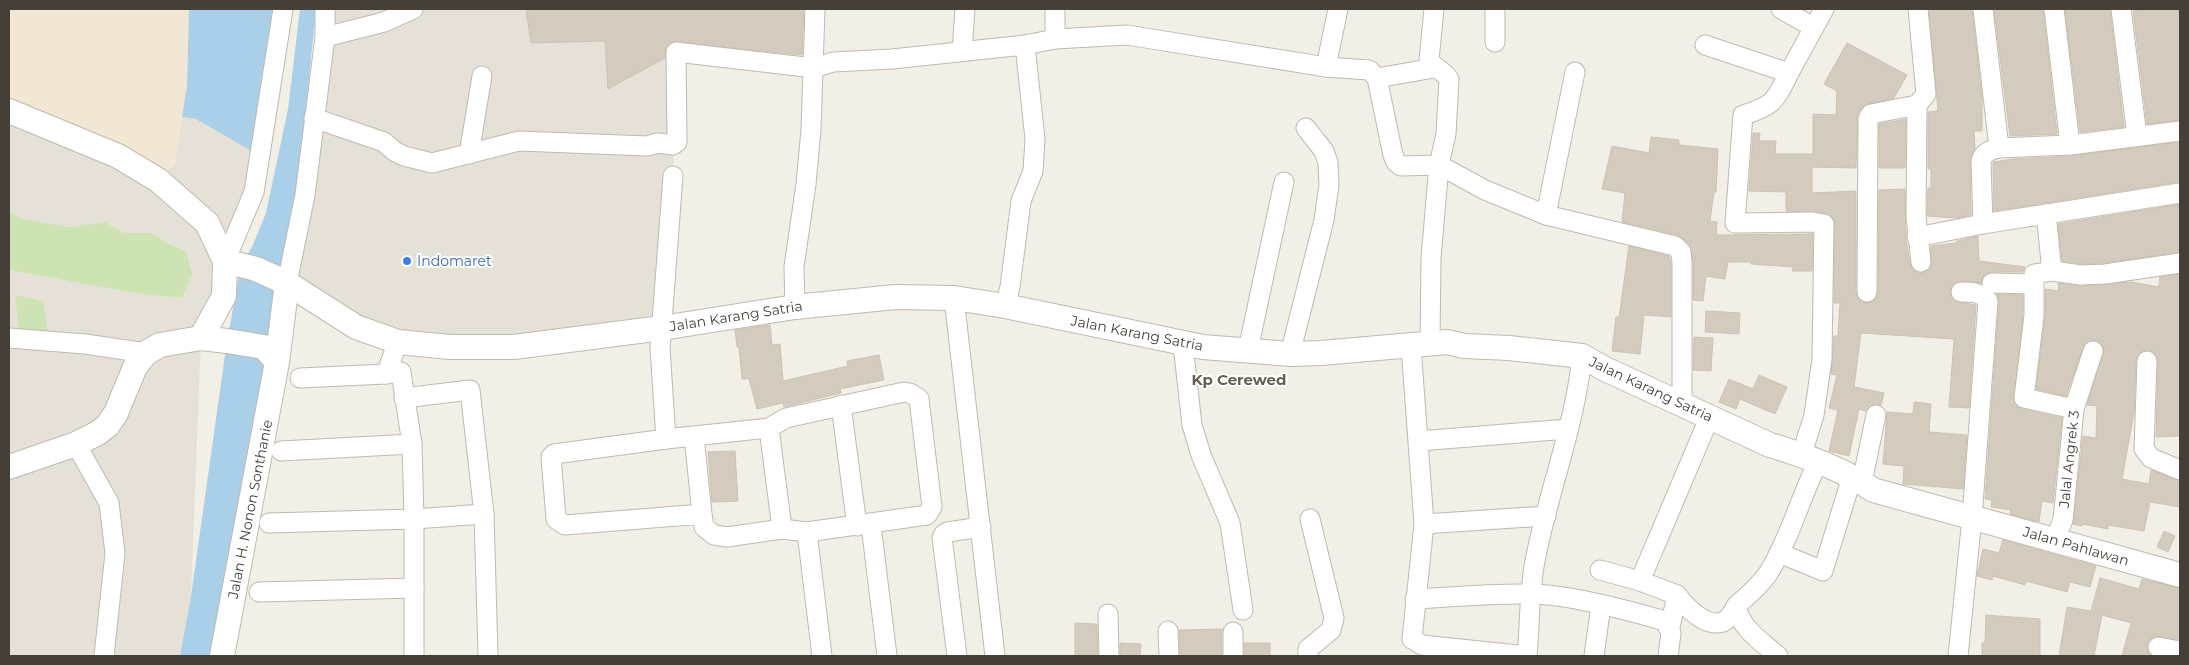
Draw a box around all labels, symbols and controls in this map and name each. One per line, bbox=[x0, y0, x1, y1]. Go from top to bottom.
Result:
place label: Indomaret bbox=[417, 252, 492, 270]
marker: Indomaret bbox=[401, 255, 413, 267]
street label: Jalan Karang Satria bbox=[667, 297, 804, 336]
street label: Jalan Karang Satria bbox=[1068, 311, 1205, 355]
street label: Jalan Karang Satria bbox=[1585, 352, 1716, 426]
district label: Kp Cerewed bbox=[1192, 370, 1286, 389]
street label: Jalal Angrek 3 bbox=[2055, 409, 2083, 509]
street label: Jalan H. Nonon Sonthanie bbox=[224, 418, 276, 601]
street label: Jalan Pahlawan bbox=[2020, 522, 2131, 570]

